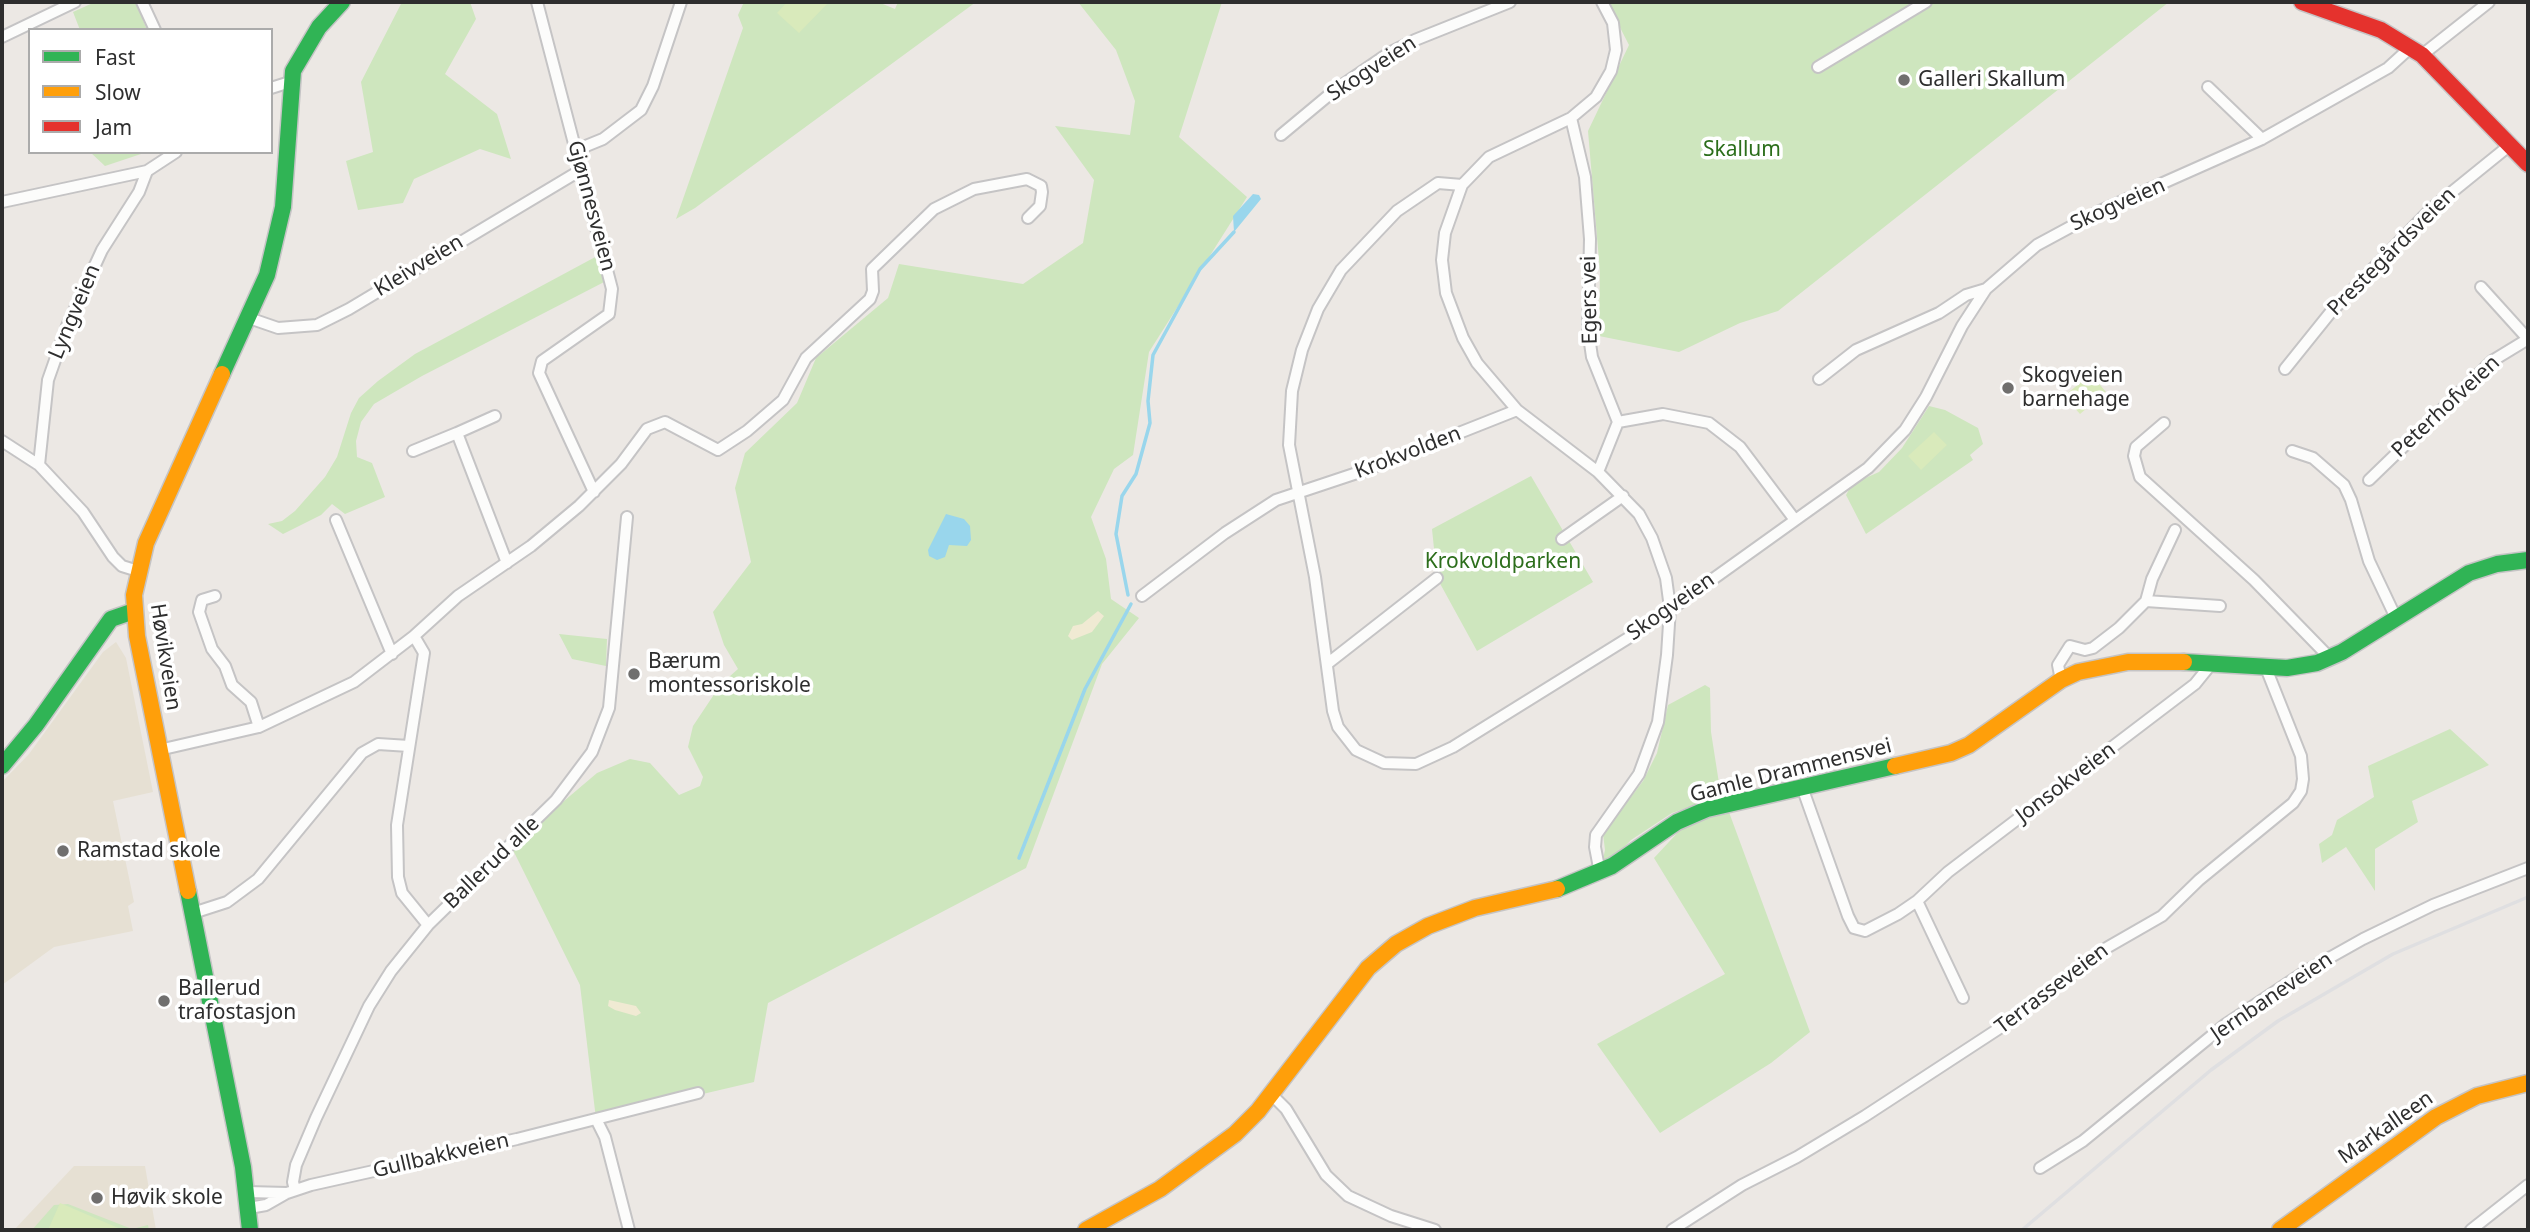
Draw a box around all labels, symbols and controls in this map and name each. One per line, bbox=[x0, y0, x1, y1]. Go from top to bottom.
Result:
legend bbox=[28, 28, 273, 154]
street label: Skogveien bbox=[1323, 31, 1421, 107]
text: Fast bbox=[95, 43, 135, 71]
place label: Galleri Skallum bbox=[1918, 67, 2065, 93]
marker: Galleri Skallum bbox=[1896, 72, 1912, 88]
text: Slow bbox=[95, 78, 141, 106]
text: Jam bbox=[95, 113, 132, 141]
park label: Skallum bbox=[1703, 137, 1781, 163]
street label: Gjønnesveien bbox=[561, 138, 621, 274]
street label: Skogveien bbox=[2067, 173, 2169, 237]
street label: Prestegårdsveien bbox=[2323, 183, 2461, 321]
street label: Kleivveien bbox=[370, 230, 468, 302]
street label: Egers vei bbox=[1577, 256, 1603, 344]
street label: Lyngveien bbox=[44, 261, 106, 363]
street label: Peterhofveien bbox=[2387, 351, 2505, 463]
place label: Skogveien barnehage bbox=[2022, 363, 2130, 413]
marker: Skogveien barnehage bbox=[2000, 380, 2016, 396]
street label: Krokvolden bbox=[1351, 421, 1465, 485]
park label: Krokvoldparken bbox=[1425, 549, 1581, 575]
street label: Skogveien bbox=[1622, 568, 1720, 646]
street label: Høvikveien bbox=[144, 602, 186, 712]
place label: Bærum montessoriskole bbox=[648, 649, 811, 699]
marker: Bærum montessoriskole bbox=[626, 666, 642, 682]
street label: Gamle Drammensvei bbox=[1688, 734, 1894, 808]
street label: Jonsokveien bbox=[2011, 737, 2121, 829]
street label: Ballerud alle bbox=[439, 811, 545, 915]
place label: Ramstad skole bbox=[77, 838, 221, 864]
marker: Ramstad skole bbox=[55, 843, 71, 859]
street label: Terrasseveien bbox=[1990, 938, 2114, 1040]
street label: Jernbaneveien bbox=[2206, 947, 2338, 1047]
place label: Ballerud trafostasjon bbox=[178, 976, 296, 1026]
marker: Ballerud trafostasjon bbox=[156, 993, 172, 1009]
street label: Markalleen bbox=[2334, 1086, 2438, 1170]
street label: Gullbakkveien bbox=[370, 1128, 512, 1184]
place label: Høvik skole bbox=[111, 1185, 223, 1211]
marker: Høvik skole bbox=[89, 1190, 105, 1206]

